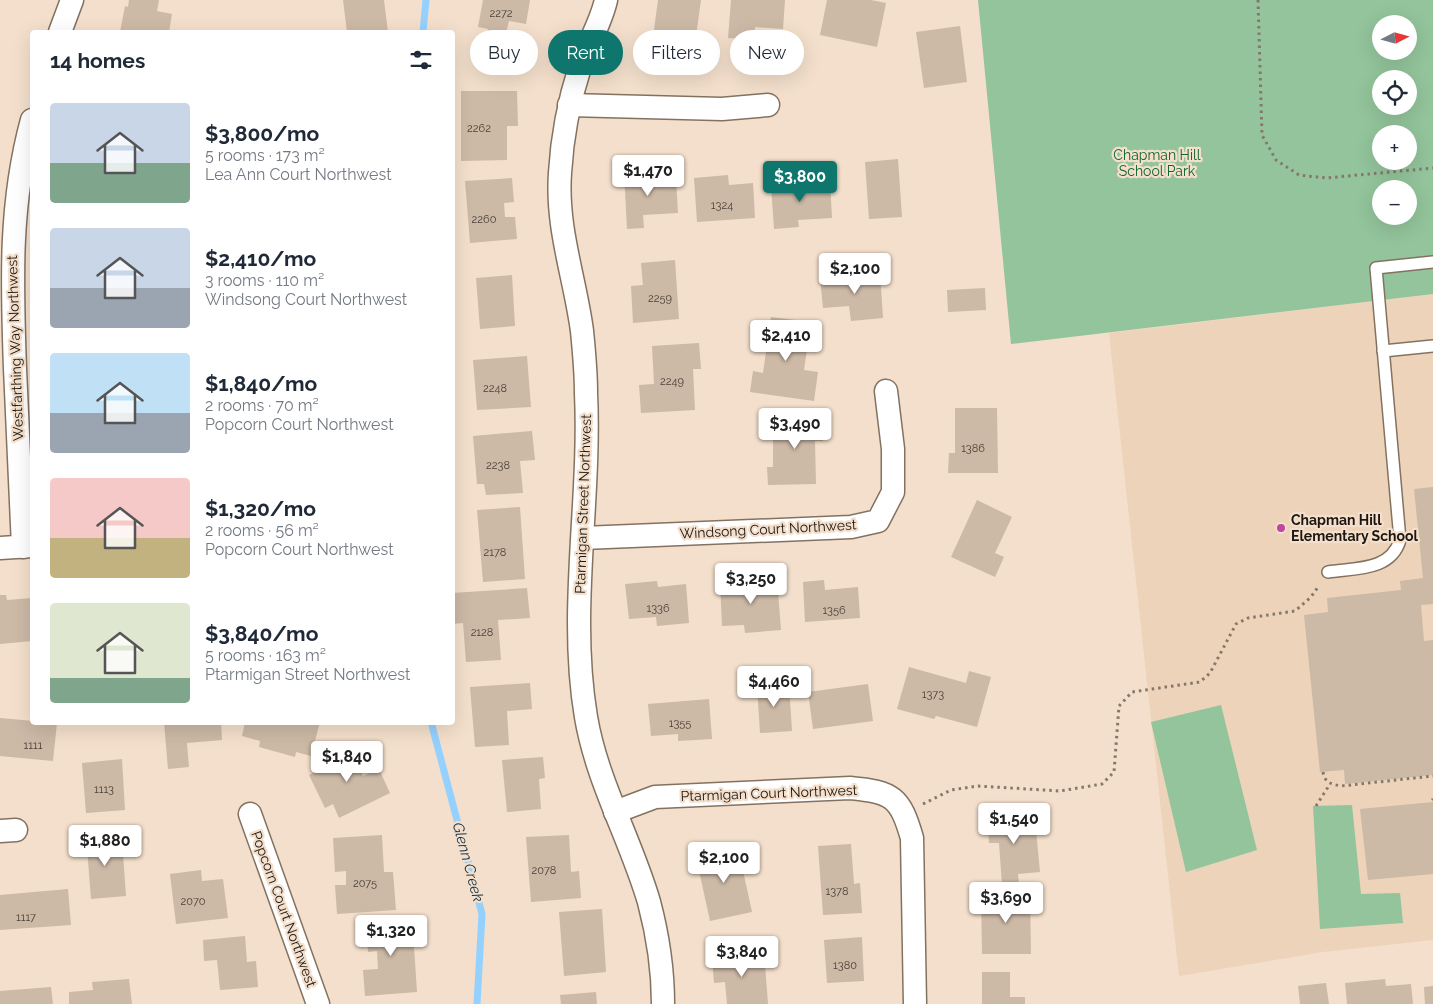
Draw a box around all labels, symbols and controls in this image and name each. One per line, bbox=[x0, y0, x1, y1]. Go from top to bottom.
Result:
house number: 2272 bbox=[489, 7, 513, 20]
north arrow bbox=[1372, 15, 1418, 60]
map controls bbox=[1372, 15, 1417, 225]
chip: Buy bbox=[470, 30, 538, 75]
chip: Rent bbox=[548, 30, 623, 75]
chip: Filters bbox=[633, 30, 720, 75]
chip: New bbox=[730, 30, 804, 75]
icon: filters bbox=[407, 46, 435, 74]
text: 14 homes bbox=[50, 48, 145, 73]
button: locate bbox=[1372, 70, 1417, 115]
text: $3,800/mo bbox=[205, 121, 319, 146]
house number: 2262 bbox=[467, 122, 491, 135]
icon: home bbox=[90, 123, 150, 183]
button: + bbox=[1372, 125, 1417, 170]
text: 5 rooms · 173 m² bbox=[205, 146, 325, 165]
park label: Chapman Hill School Park bbox=[1113, 147, 1201, 179]
pin: $1,470 bbox=[607, 154, 689, 197]
pin: $3,800 bbox=[759, 160, 841, 203]
text: $1,470 bbox=[623, 161, 673, 180]
text: Lea Ann Court Northwest bbox=[205, 165, 392, 184]
text: $3,800 bbox=[774, 167, 826, 186]
button: − bbox=[1372, 180, 1417, 225]
house number: 1324 bbox=[711, 199, 733, 212]
house number: 2260 bbox=[472, 213, 497, 226]
text: $2,410/mo bbox=[205, 246, 316, 271]
icon: home bbox=[90, 248, 150, 308]
pin: $2,100 bbox=[814, 252, 896, 295]
street label: Westfarthing Way Northwest bbox=[4, 255, 26, 441]
text: $2,100 bbox=[830, 259, 880, 278]
text: 3 rooms · 110 m² bbox=[205, 271, 324, 290]
text: Windsong Court Northwest bbox=[205, 290, 407, 309]
house number: 2259 bbox=[648, 292, 672, 305]
pin: $2,410 bbox=[745, 320, 827, 362]
text: $2,410 bbox=[761, 326, 811, 345]
text: $1,840/mo bbox=[205, 371, 317, 396]
icon: home bbox=[90, 373, 150, 433]
house number: 2249 bbox=[660, 375, 684, 388]
house number: 2248 bbox=[483, 382, 507, 395]
text: 2 rooms · 70 m² bbox=[205, 396, 319, 415]
pin: $3,490 bbox=[754, 408, 836, 450]
street label: Ptarmigan Street Northwest bbox=[572, 414, 594, 594]
text: $3,490 bbox=[769, 414, 821, 433]
text: Popcorn Court Northwest bbox=[205, 415, 394, 434]
house number: 1386 bbox=[961, 442, 985, 455]
house number: 2238 bbox=[486, 459, 510, 472]
text: $1,320/mo bbox=[205, 496, 316, 521]
icon: home bbox=[90, 498, 150, 558]
place label: Chapman Hill Elementary School bbox=[1291, 512, 1419, 544]
street label: Windsong Court Northwest bbox=[679, 516, 857, 542]
text: 2 rooms · 56 m² bbox=[205, 521, 319, 540]
marker: Chapman Hill Elementary School bbox=[1275, 522, 1287, 534]
text: Popcorn Court Northwest bbox=[205, 540, 394, 559]
house number: 2178 bbox=[484, 546, 506, 559]
pin: $3,250 bbox=[710, 562, 792, 605]
text: $3,250 bbox=[726, 569, 776, 588]
house number: 1336 bbox=[646, 602, 670, 615]
house number: 1356 bbox=[822, 604, 846, 617]
text: $3,840/mo bbox=[205, 621, 318, 646]
icon: home bbox=[90, 623, 150, 683]
house number: 2128 bbox=[471, 626, 493, 639]
text: 5 rooms · 163 m² bbox=[205, 646, 326, 665]
text: Ptarmigan Street Northwest bbox=[205, 665, 410, 684]
pin: $4,460 bbox=[733, 666, 815, 708]
text: $4,460 bbox=[748, 672, 800, 691]
house number: 1373 bbox=[922, 688, 944, 701]
house number: 1355 bbox=[669, 717, 691, 730]
house number: 1111 bbox=[24, 739, 43, 752]
pin: $1,840 bbox=[306, 740, 388, 783]
text: $1,840 bbox=[322, 747, 372, 766]
street label: Ptarmigan Court Northwest bbox=[680, 782, 858, 804]
house number: 1113 bbox=[94, 783, 114, 796]
pin: $1,540 bbox=[973, 802, 1055, 845]
text: $1,540 bbox=[989, 809, 1039, 828]
water label: Glenn Creek bbox=[449, 820, 487, 904]
pin: $1,880 bbox=[64, 824, 146, 867]
street label: Popcorn Court Northwest bbox=[248, 829, 320, 990]
text: $1,880 bbox=[80, 831, 130, 850]
pin: $2,100 bbox=[683, 842, 765, 884]
text: $2,100 bbox=[699, 848, 749, 867]
house number: 2078 bbox=[532, 864, 556, 877]
house number: 2075 bbox=[353, 877, 377, 890]
pin: $3,690 bbox=[965, 882, 1047, 924]
house number: 1378 bbox=[826, 885, 848, 898]
text: $3,690 bbox=[980, 888, 1032, 907]
house number: 2070 bbox=[181, 895, 206, 908]
house number: 1117 bbox=[16, 911, 36, 924]
pin: $1,320 bbox=[350, 914, 432, 957]
text: $1,320 bbox=[366, 921, 416, 940]
pin: $3,840 bbox=[701, 936, 783, 978]
text: $3,840 bbox=[716, 942, 768, 961]
house number: 1380 bbox=[833, 959, 857, 972]

